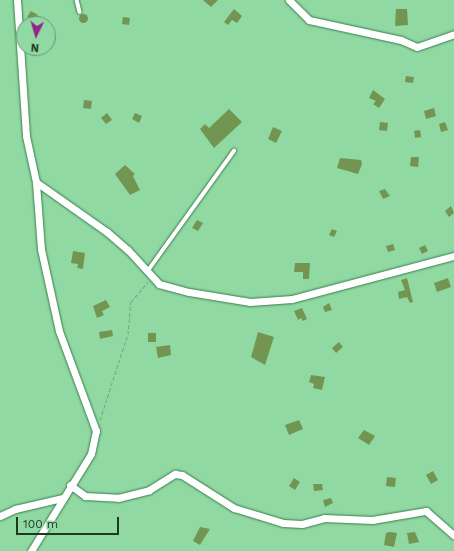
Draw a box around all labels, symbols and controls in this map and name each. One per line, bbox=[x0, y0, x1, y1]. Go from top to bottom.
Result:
north arrow bbox=[16, 16, 56, 56]
text: N bbox=[30, 41, 40, 54]
scale bar bbox=[18, 509, 121, 535]
text: 100 m bbox=[23, 517, 58, 531]

